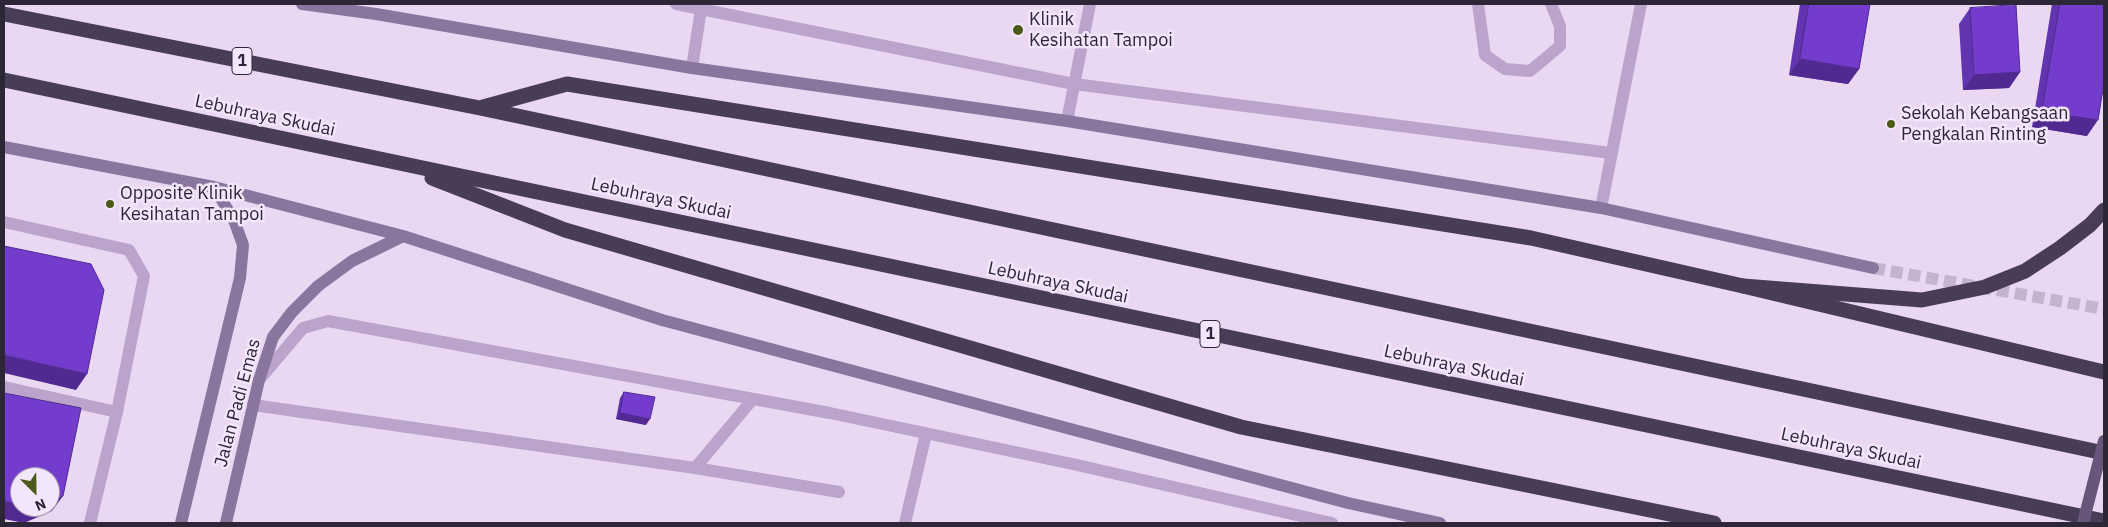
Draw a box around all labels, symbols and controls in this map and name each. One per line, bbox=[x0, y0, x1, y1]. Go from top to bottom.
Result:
place label: Klinik Kesihatan Tampoi bbox=[1029, 9, 1173, 52]
marker: Klinik Kesihatan Tampoi bbox=[1011, 23, 1025, 37]
road number: 1 bbox=[232, 48, 252, 74]
street label: Lebuhraya Skudai bbox=[193, 91, 337, 141]
place label: Sekolah Kebangsaan Pengkalan Rinting bbox=[1901, 103, 2068, 146]
marker: Sekolah Kebangsaan Pengkalan Rinting bbox=[1885, 118, 1897, 130]
street label: Lebuhraya Skudai bbox=[589, 174, 733, 224]
place label: Opposite Klinik Kesihatan Tampoi bbox=[120, 183, 264, 225]
marker: Opposite Klinik Kesihatan Tampoi bbox=[104, 198, 116, 210]
street label: Lebuhraya Skudai bbox=[986, 258, 1130, 308]
road number: 1 bbox=[1200, 320, 1220, 348]
street label: Jalan Padi Emas bbox=[211, 337, 265, 469]
street label: Lebuhraya Skudai bbox=[1382, 341, 1526, 391]
street label: Lebuhraya Skudai bbox=[1779, 424, 1923, 474]
north arrow bbox=[10, 467, 60, 517]
text: N bbox=[32, 495, 49, 515]

